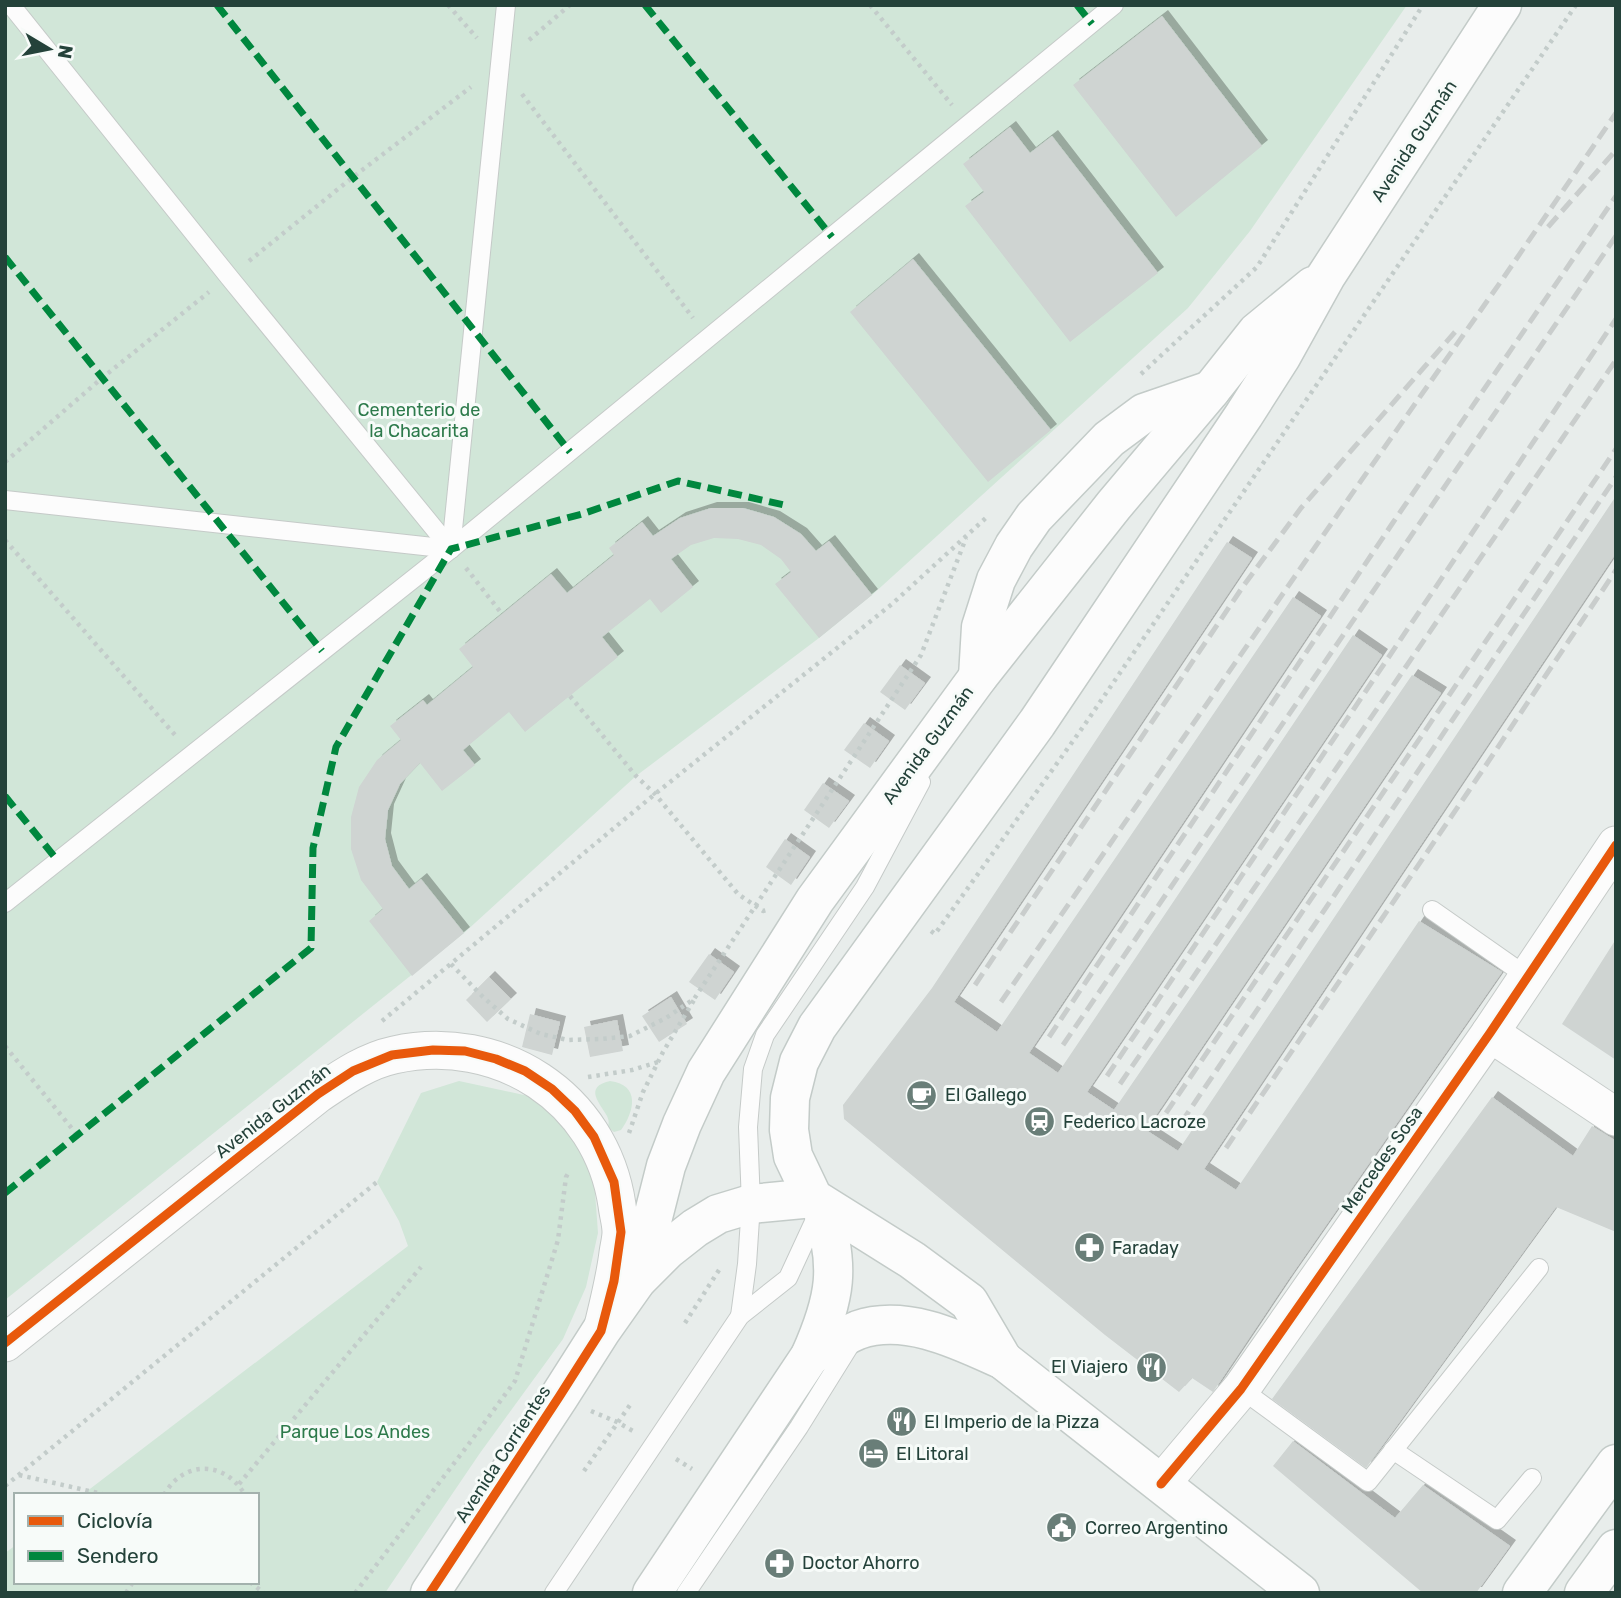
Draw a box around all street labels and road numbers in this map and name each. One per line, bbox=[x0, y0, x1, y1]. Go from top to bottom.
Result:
street label: Avenida Guzmán bbox=[1366, 76, 1462, 206]
street label: Avenida Guzmán bbox=[878, 682, 978, 808]
street label: Avenida Guzmán bbox=[211, 1059, 335, 1163]
street label: Mercedes Sosa bbox=[1337, 1102, 1427, 1218]
street label: Avenida Corrientes bbox=[450, 1381, 556, 1527]

